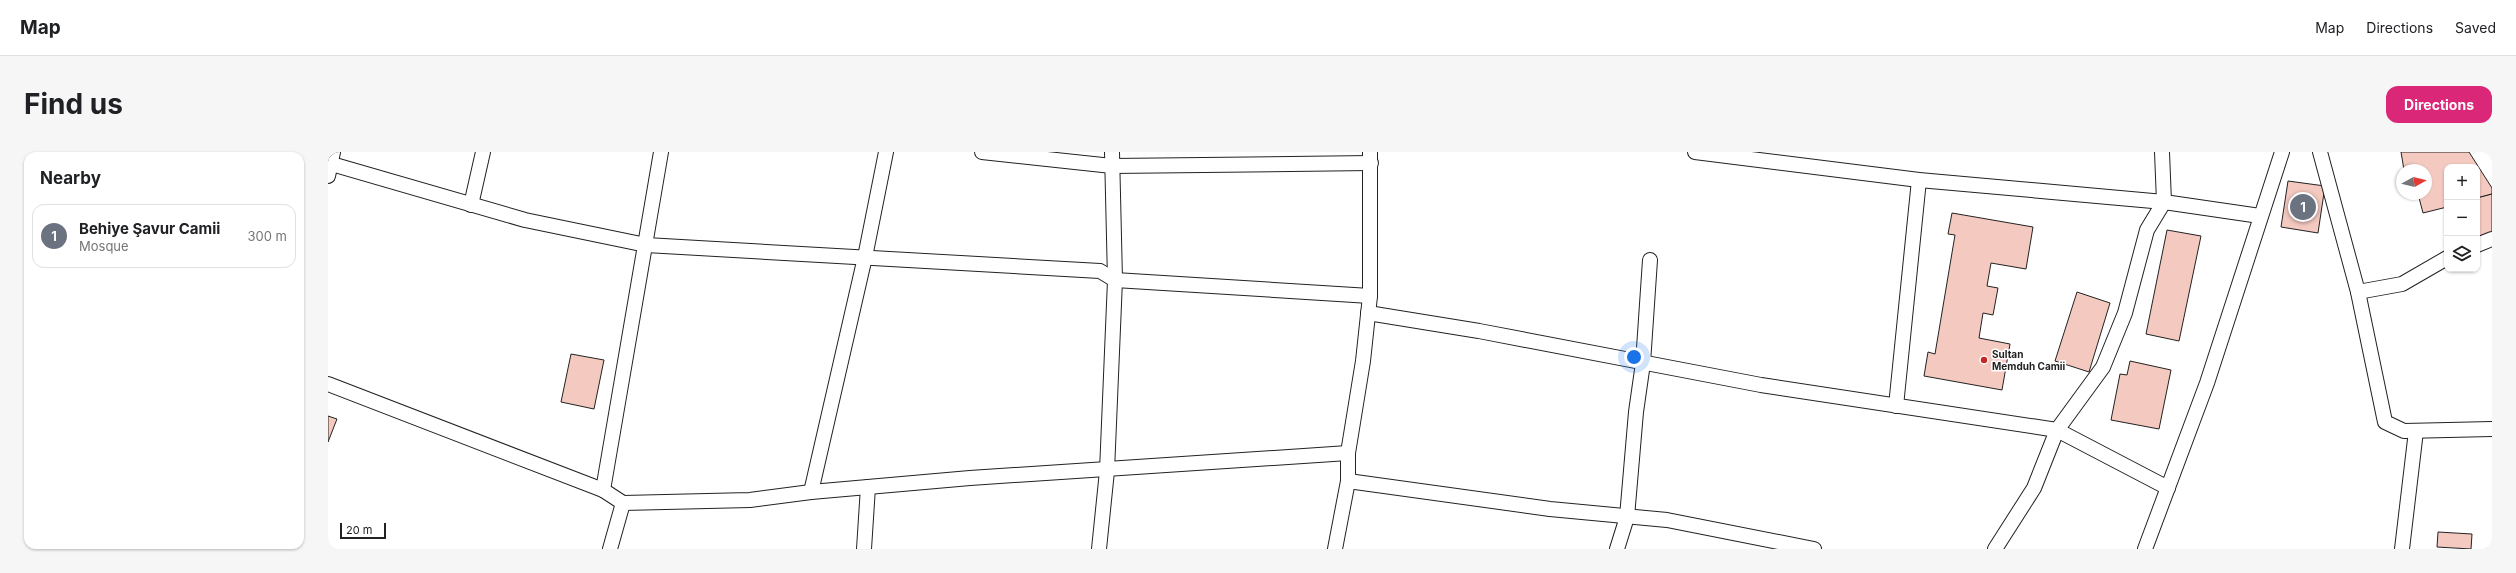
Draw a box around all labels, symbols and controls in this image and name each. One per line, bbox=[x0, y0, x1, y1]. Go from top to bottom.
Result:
text: Map bbox=[20, 16, 61, 39]
text: Map bbox=[2315, 19, 2344, 36]
text: Directions bbox=[2366, 19, 2433, 36]
text: Saved bbox=[2455, 19, 2496, 36]
button: Directions bbox=[2386, 86, 2492, 123]
text: Find us bbox=[24, 87, 123, 121]
north arrow bbox=[2396, 164, 2432, 200]
map controls bbox=[2444, 164, 2480, 272]
button: + bbox=[2444, 164, 2480, 200]
text: Nearby bbox=[40, 168, 101, 188]
pin: 1 bbox=[2290, 192, 2316, 222]
button: − bbox=[2444, 200, 2480, 236]
text: Behiye Şavur Camii bbox=[79, 219, 220, 238]
text: 1 bbox=[51, 228, 57, 244]
text: 300 m bbox=[248, 228, 287, 244]
button: layers bbox=[2444, 236, 2480, 272]
text: Mosque bbox=[79, 238, 129, 254]
your location bbox=[1624, 347, 1644, 367]
place label: Sultan Memduh Camii bbox=[1992, 348, 2066, 372]
marker: Sultan Memduh Camii bbox=[1979, 355, 1989, 365]
scale bar bbox=[340, 521, 386, 540]
text: 20 m bbox=[346, 523, 372, 537]

